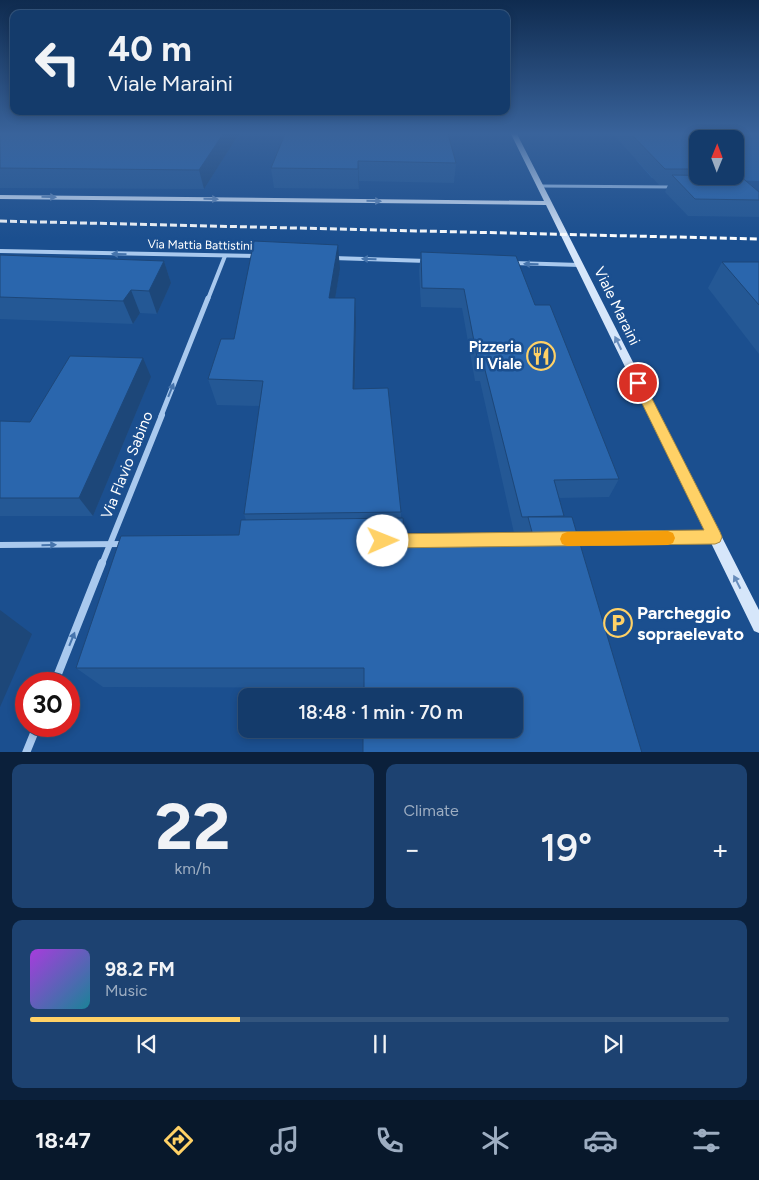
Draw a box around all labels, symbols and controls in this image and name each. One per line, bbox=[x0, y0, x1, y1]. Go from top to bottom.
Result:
text: 40 m bbox=[108, 28, 192, 70]
icon: left bbox=[25, 30, 90, 95]
text: Viale Maraini bbox=[108, 70, 233, 97]
north arrow bbox=[689, 130, 744, 185]
map controls bbox=[689, 130, 744, 185]
one-way arrow bbox=[41, 193, 57, 201]
one-way arrow bbox=[203, 195, 219, 203]
one-way arrow bbox=[366, 197, 382, 205]
street label: Via Mattia Battistini bbox=[147, 237, 253, 253]
one-way arrow bbox=[110, 249, 126, 257]
one-way arrow bbox=[360, 255, 376, 263]
one-way arrow bbox=[523, 259, 539, 267]
street label: Viale Maraini bbox=[590, 264, 644, 348]
one-way arrow bbox=[614, 336, 622, 350]
place label: Pizzeria Il Viale bbox=[469, 338, 523, 373]
restaurant icon: Pizzeria Il Viale bbox=[526, 341, 556, 371]
pin bbox=[617, 362, 659, 404]
icon: arrive bbox=[624, 369, 652, 397]
one-way arrow bbox=[167, 382, 175, 397]
street label: Via Flavio Sabino bbox=[97, 408, 157, 521]
position arrow bbox=[356, 514, 408, 566]
one-way arrow bbox=[41, 541, 57, 549]
one-way arrow bbox=[733, 575, 741, 589]
place label: Parcheggio sopraelevato bbox=[637, 602, 744, 645]
parking icon: Parcheggio sopraelevato bbox=[603, 608, 633, 638]
one-way arrow bbox=[69, 631, 76, 646]
speed limit sign: 30 bbox=[15, 672, 80, 737]
text: 18:48 · 1 min · 70 m bbox=[298, 701, 463, 724]
text: 22 bbox=[155, 787, 230, 865]
text: Climate bbox=[404, 801, 459, 820]
text: 19° bbox=[540, 825, 592, 871]
text: − bbox=[404, 832, 421, 866]
text: + bbox=[712, 832, 729, 866]
text: km/h bbox=[174, 859, 211, 878]
text: 98.2 FM bbox=[105, 958, 175, 981]
text: Music bbox=[105, 981, 147, 1000]
icon: previous bbox=[133, 1030, 161, 1058]
icon: pause bbox=[366, 1030, 394, 1058]
icon: next bbox=[599, 1030, 627, 1058]
icon: directions bbox=[161, 1123, 196, 1158]
icon: music bbox=[267, 1123, 302, 1158]
icon: phone bbox=[372, 1123, 407, 1158]
icon: climate bbox=[478, 1123, 513, 1158]
icon: car bbox=[583, 1123, 618, 1158]
icon: filters bbox=[689, 1123, 724, 1158]
text: 18:47 bbox=[35, 1127, 91, 1154]

